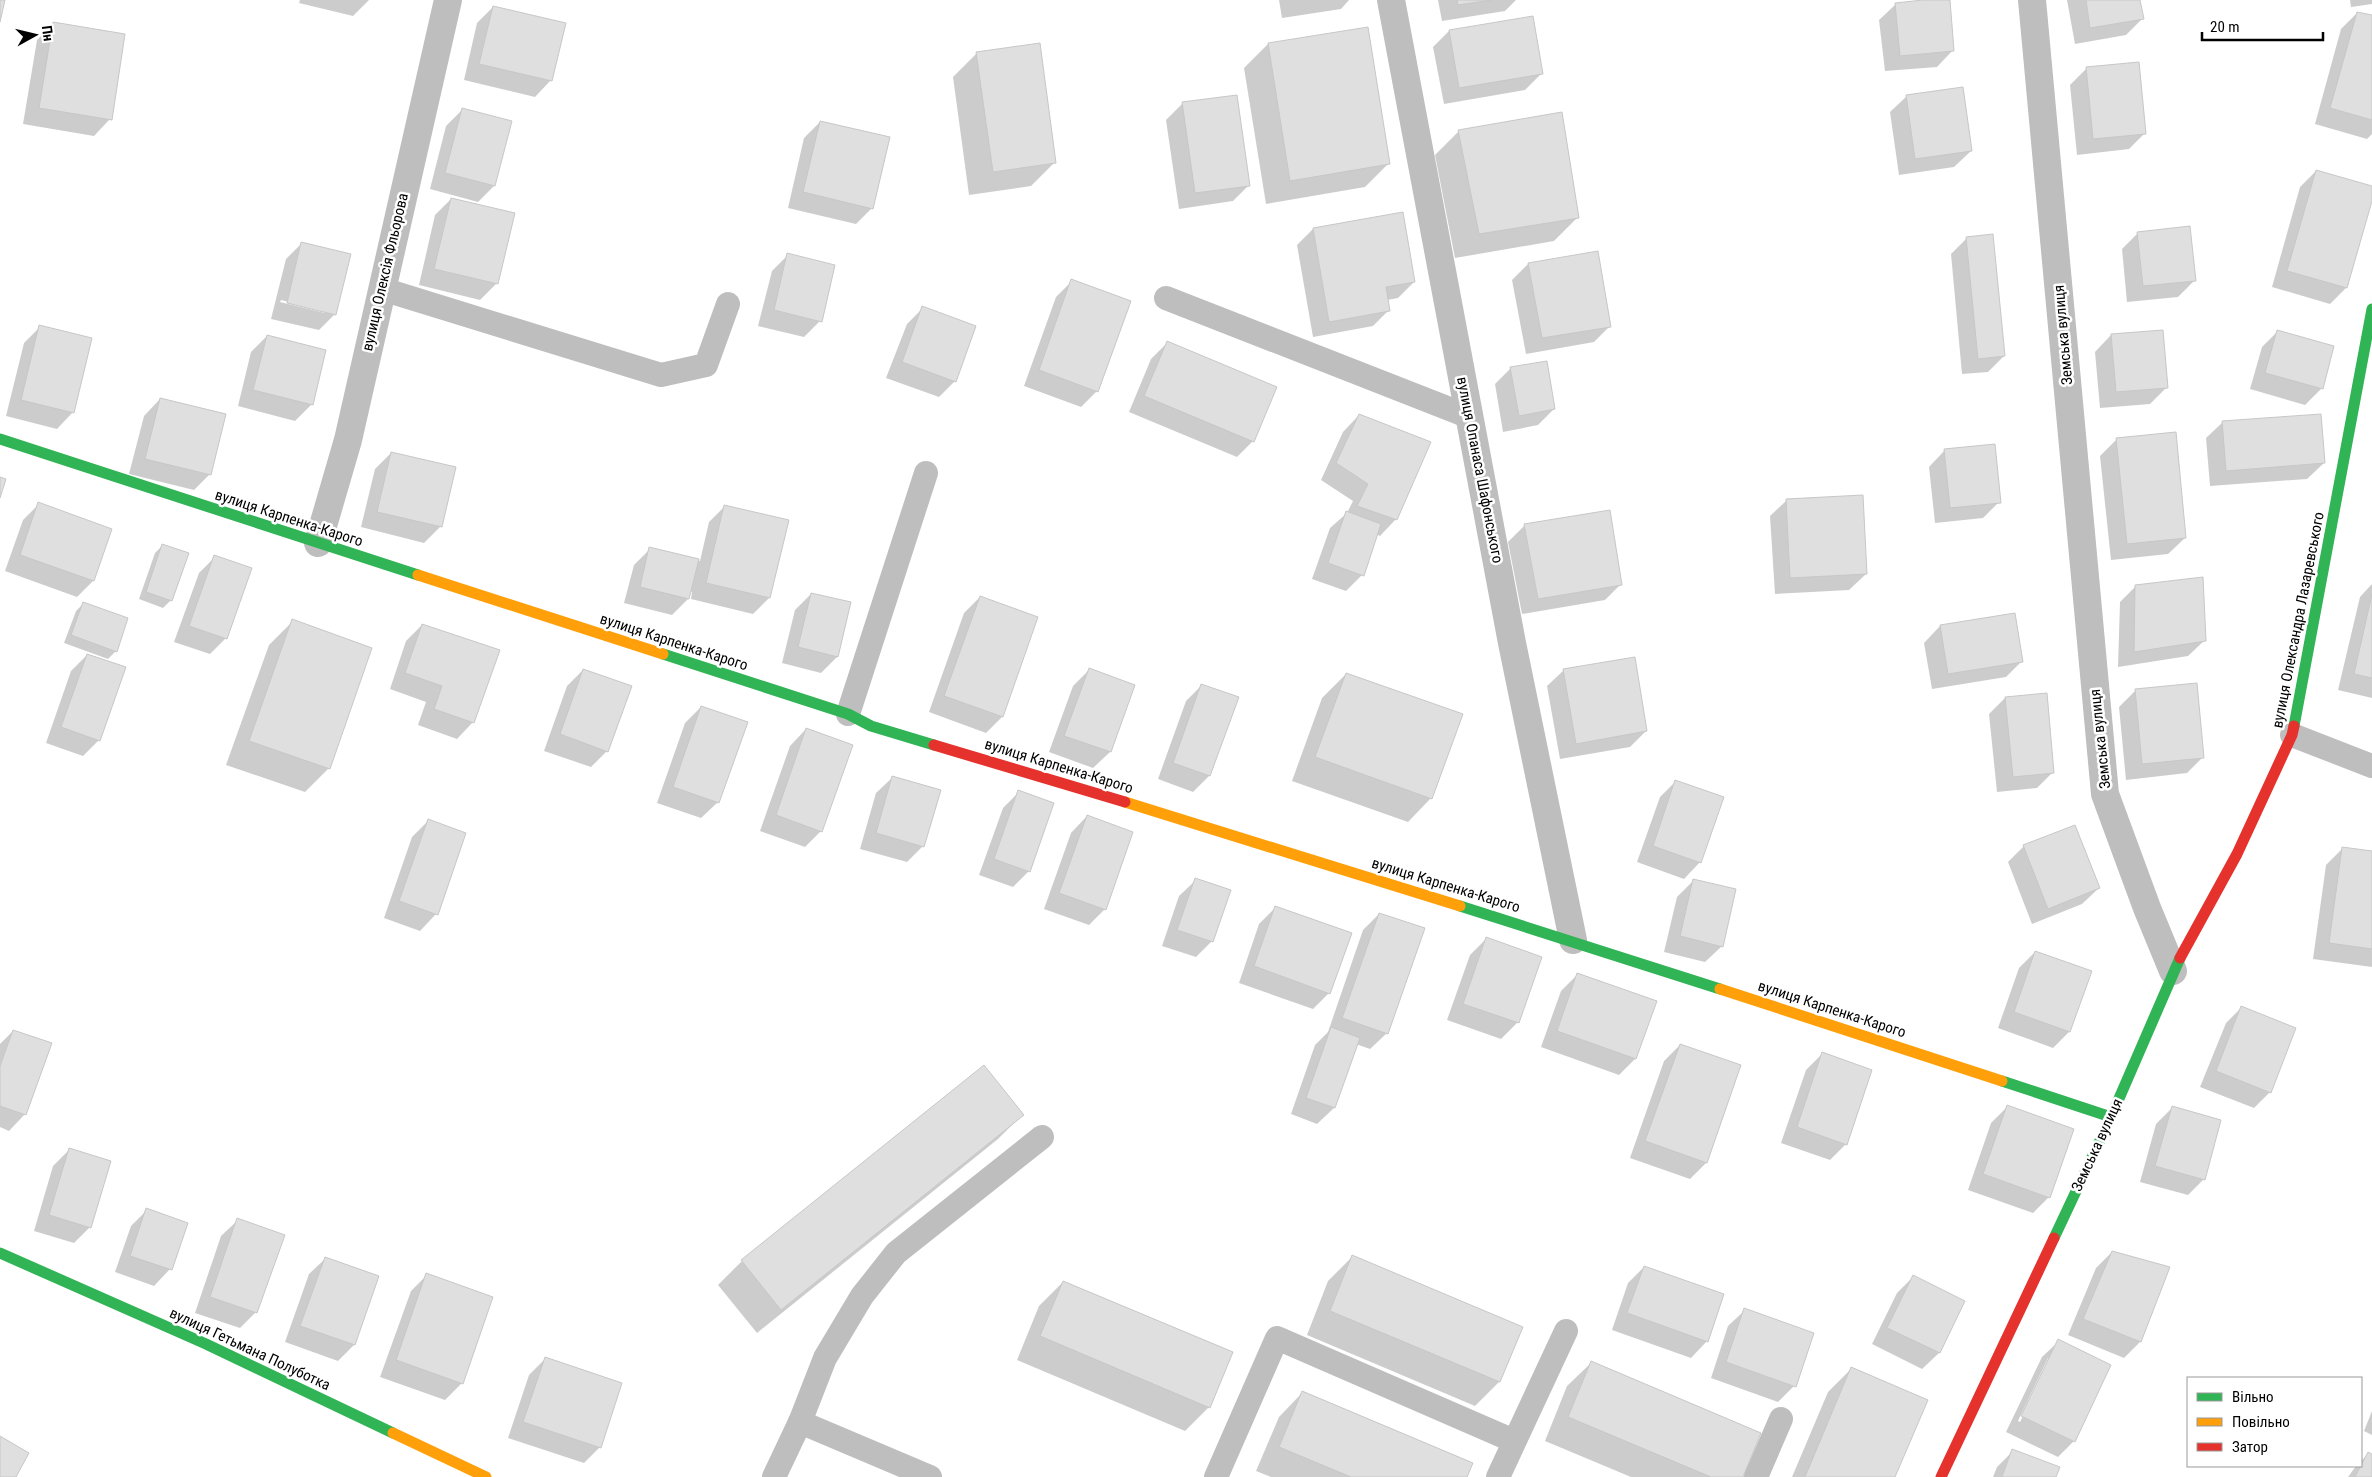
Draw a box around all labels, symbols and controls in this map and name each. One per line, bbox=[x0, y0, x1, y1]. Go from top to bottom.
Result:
north arrow bbox=[10, 10, 60, 60]
scale bar bbox=[2202, 10, 2323, 42]
text: 20 m bbox=[2210, 18, 2240, 36]
text: Пн bbox=[39, 24, 57, 42]
street label: вулиця Олексія Фльорова bbox=[358, 191, 412, 353]
street label: Земська вулиця bbox=[2050, 284, 2076, 386]
street label: вулиця Опанаса Шафонського bbox=[1453, 375, 1507, 565]
street label: вулиця Карпенка-Карого bbox=[213, 486, 365, 550]
street label: вулиця Олександра Лазаревського bbox=[2268, 510, 2328, 730]
street label: вулиця Карпенка-Карого bbox=[598, 610, 750, 674]
street label: Земська вулиця bbox=[2086, 688, 2114, 790]
street label: вулиця Карпенка-Карого bbox=[983, 735, 1135, 797]
street label: вулиця Карпенка-Карого bbox=[1370, 854, 1522, 916]
street label: вулиця Карпенка-Карого bbox=[1756, 977, 1908, 1041]
street label: Земська вулиця bbox=[2068, 1096, 2126, 1194]
street label: вулиця Гетьмана Полуботка bbox=[167, 1304, 333, 1394]
legend bbox=[2187, 1377, 2362, 1467]
text: Вільно bbox=[2232, 1388, 2274, 1406]
text: Повільно bbox=[2232, 1413, 2290, 1431]
text: Затор bbox=[2232, 1438, 2268, 1456]

